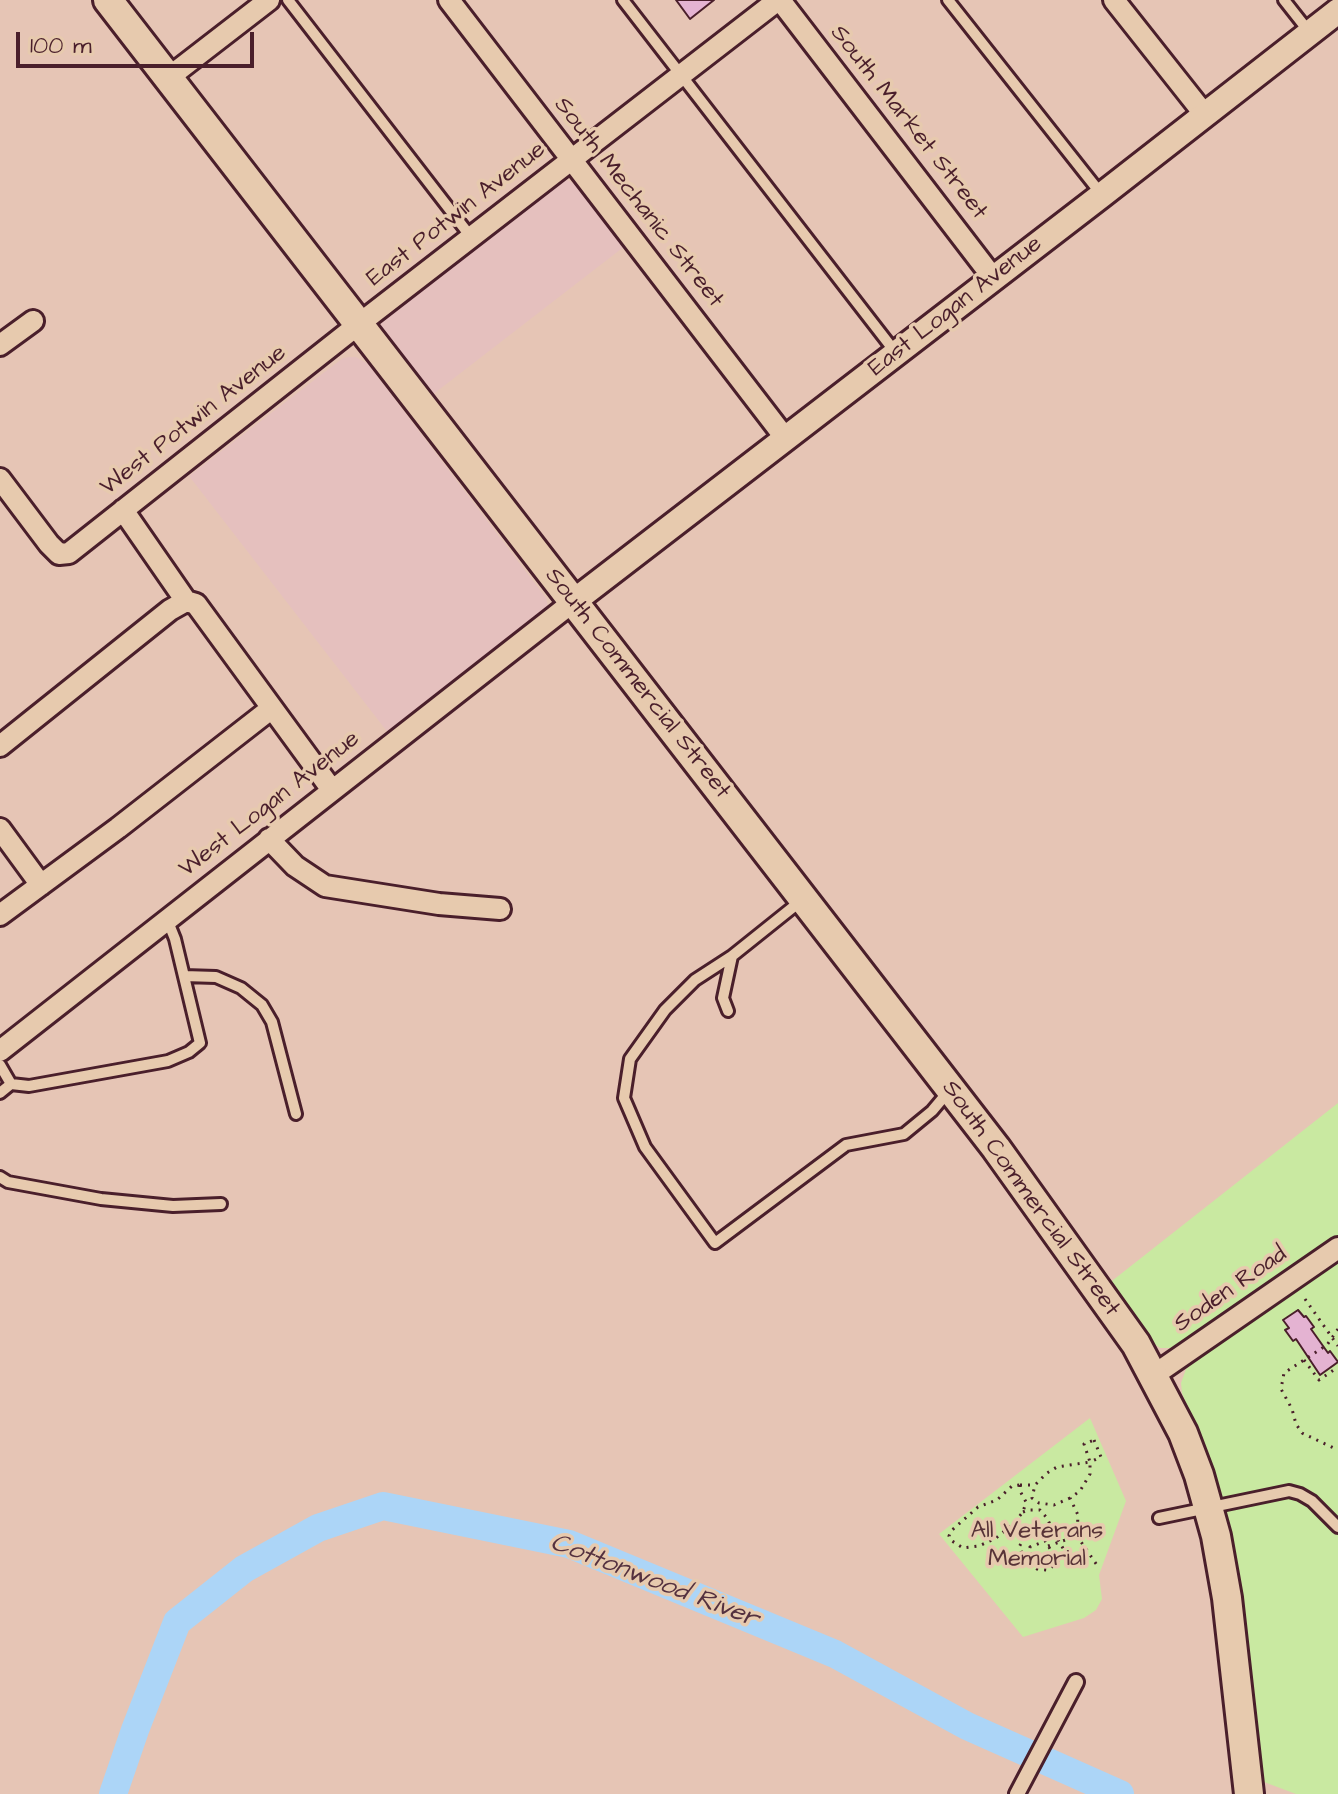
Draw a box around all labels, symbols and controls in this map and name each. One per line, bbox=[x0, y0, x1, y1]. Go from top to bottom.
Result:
scale bar bbox=[20, 16, 258, 66]
street label: South Market Street bbox=[823, 20, 993, 226]
text: 100 m bbox=[30, 29, 92, 63]
street label: South Mechanic Street bbox=[547, 92, 729, 314]
street label: East Potwin Avenue bbox=[362, 136, 552, 294]
street label: East Logan Avenue bbox=[864, 230, 1048, 384]
street label: West Potwin Avenue bbox=[95, 339, 293, 503]
street label: South Commercial Street bbox=[538, 563, 736, 805]
street label: West Logan Avenue bbox=[174, 726, 366, 884]
street label: South Commercial Street bbox=[935, 1075, 1125, 1323]
street label: Soden Road bbox=[1169, 1241, 1293, 1339]
park label: All Veterans Memorial bbox=[971, 1518, 1103, 1574]
water label: Cottonwood River bbox=[546, 1528, 762, 1636]

